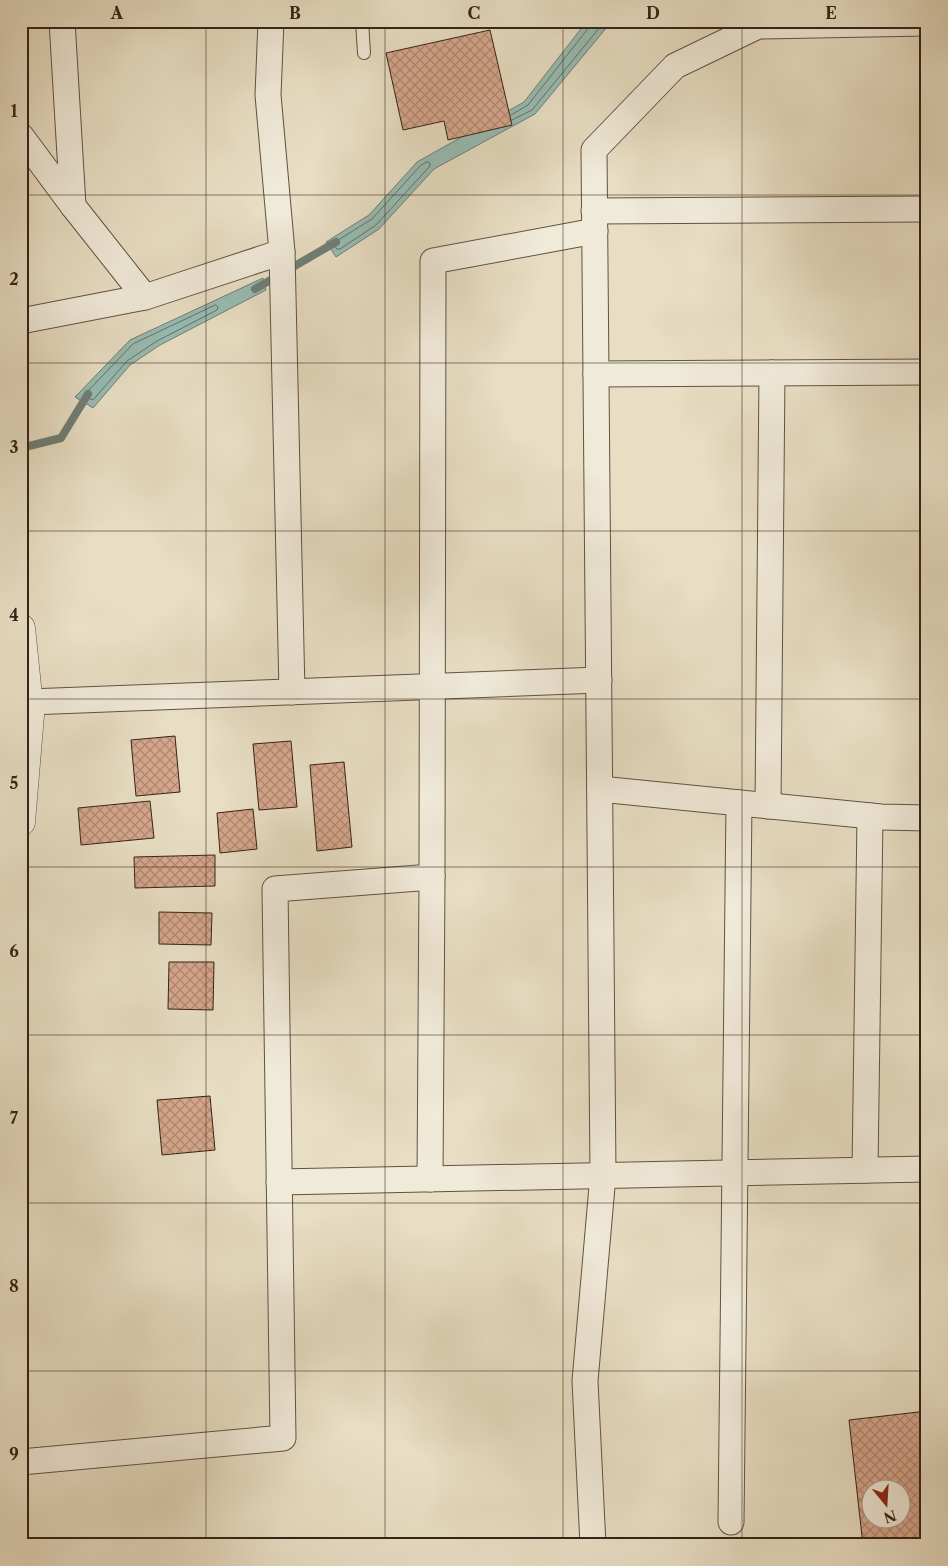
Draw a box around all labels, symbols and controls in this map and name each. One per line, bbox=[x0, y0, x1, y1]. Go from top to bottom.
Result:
text: A bbox=[110, 3, 124, 23]
text: B bbox=[289, 3, 301, 23]
text: C bbox=[468, 3, 480, 23]
text: D bbox=[646, 3, 660, 23]
text: E bbox=[825, 3, 837, 23]
text: 1 bbox=[10, 101, 18, 121]
text: 2 bbox=[9, 269, 19, 289]
text: 3 bbox=[9, 437, 19, 457]
text: 4 bbox=[9, 605, 19, 625]
text: 5 bbox=[10, 773, 19, 793]
text: 6 bbox=[9, 941, 19, 961]
text: 7 bbox=[10, 1108, 19, 1128]
text: 8 bbox=[9, 1276, 19, 1296]
text: 9 bbox=[9, 1444, 19, 1464]
north arrow bbox=[860, 1478, 910, 1528]
text: N bbox=[881, 1506, 899, 1527]

